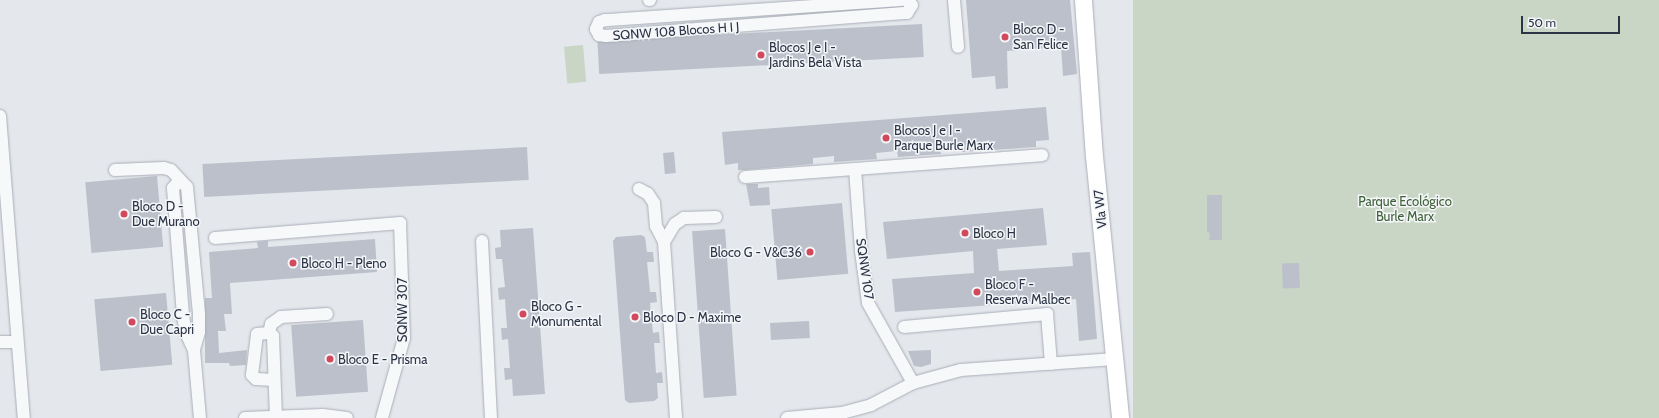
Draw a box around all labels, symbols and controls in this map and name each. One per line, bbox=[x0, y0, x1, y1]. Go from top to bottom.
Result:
scale bar bbox=[1523, 8, 1622, 34]
text: 50 m bbox=[1528, 15, 1556, 30]
street label: SQNW 108 Blocos H I J bbox=[612, 19, 740, 43]
place label: Bloco D - San Felice bbox=[1013, 22, 1068, 53]
marker: Bloco D - San Felice bbox=[1000, 32, 1010, 42]
place label: Blocos J e I - Jardins Bela Vista bbox=[769, 40, 862, 71]
marker: Blocos J e I - Jardins Bela Vista bbox=[756, 50, 766, 60]
place label: Blocos J e I - Parque Burle Marx bbox=[894, 123, 993, 154]
marker: Blocos J e I - Parque Burle Marx bbox=[881, 133, 891, 143]
street label: Vla W7 bbox=[1090, 189, 1110, 229]
park label: Parque Ecológico Burle Marx bbox=[1358, 194, 1452, 225]
place label: Bloco D - Due Murano bbox=[132, 199, 200, 230]
marker: Bloco D - Due Murano bbox=[119, 209, 129, 219]
place label: Bloco H bbox=[973, 225, 1016, 241]
marker: Bloco H bbox=[960, 228, 970, 238]
street label: SQNW 107 bbox=[853, 237, 877, 301]
place label: Bloco G - V&C36 bbox=[710, 244, 802, 260]
marker: Bloco G - V&C36 bbox=[805, 247, 815, 257]
place label: Bloco H - Pleno bbox=[301, 255, 387, 271]
marker: Bloco H - Pleno bbox=[288, 258, 298, 268]
place label: Bloco F - Reserva Malbec bbox=[985, 277, 1070, 308]
street label: SQNW 307 bbox=[394, 278, 410, 342]
marker: Bloco F - Reserva Malbec bbox=[972, 287, 982, 297]
place label: Bloco G - Monumental bbox=[531, 299, 602, 330]
place label: Bloco C - Due Capri bbox=[140, 307, 194, 338]
marker: Bloco G - Monumental bbox=[518, 309, 528, 319]
place label: Bloco D - Maxime bbox=[643, 309, 741, 325]
marker: Bloco D - Maxime bbox=[630, 312, 640, 322]
marker: Bloco C - Due Capri bbox=[127, 317, 137, 327]
place label: Bloco E - Prisma bbox=[338, 351, 428, 367]
marker: Bloco E - Prisma bbox=[325, 354, 335, 364]

